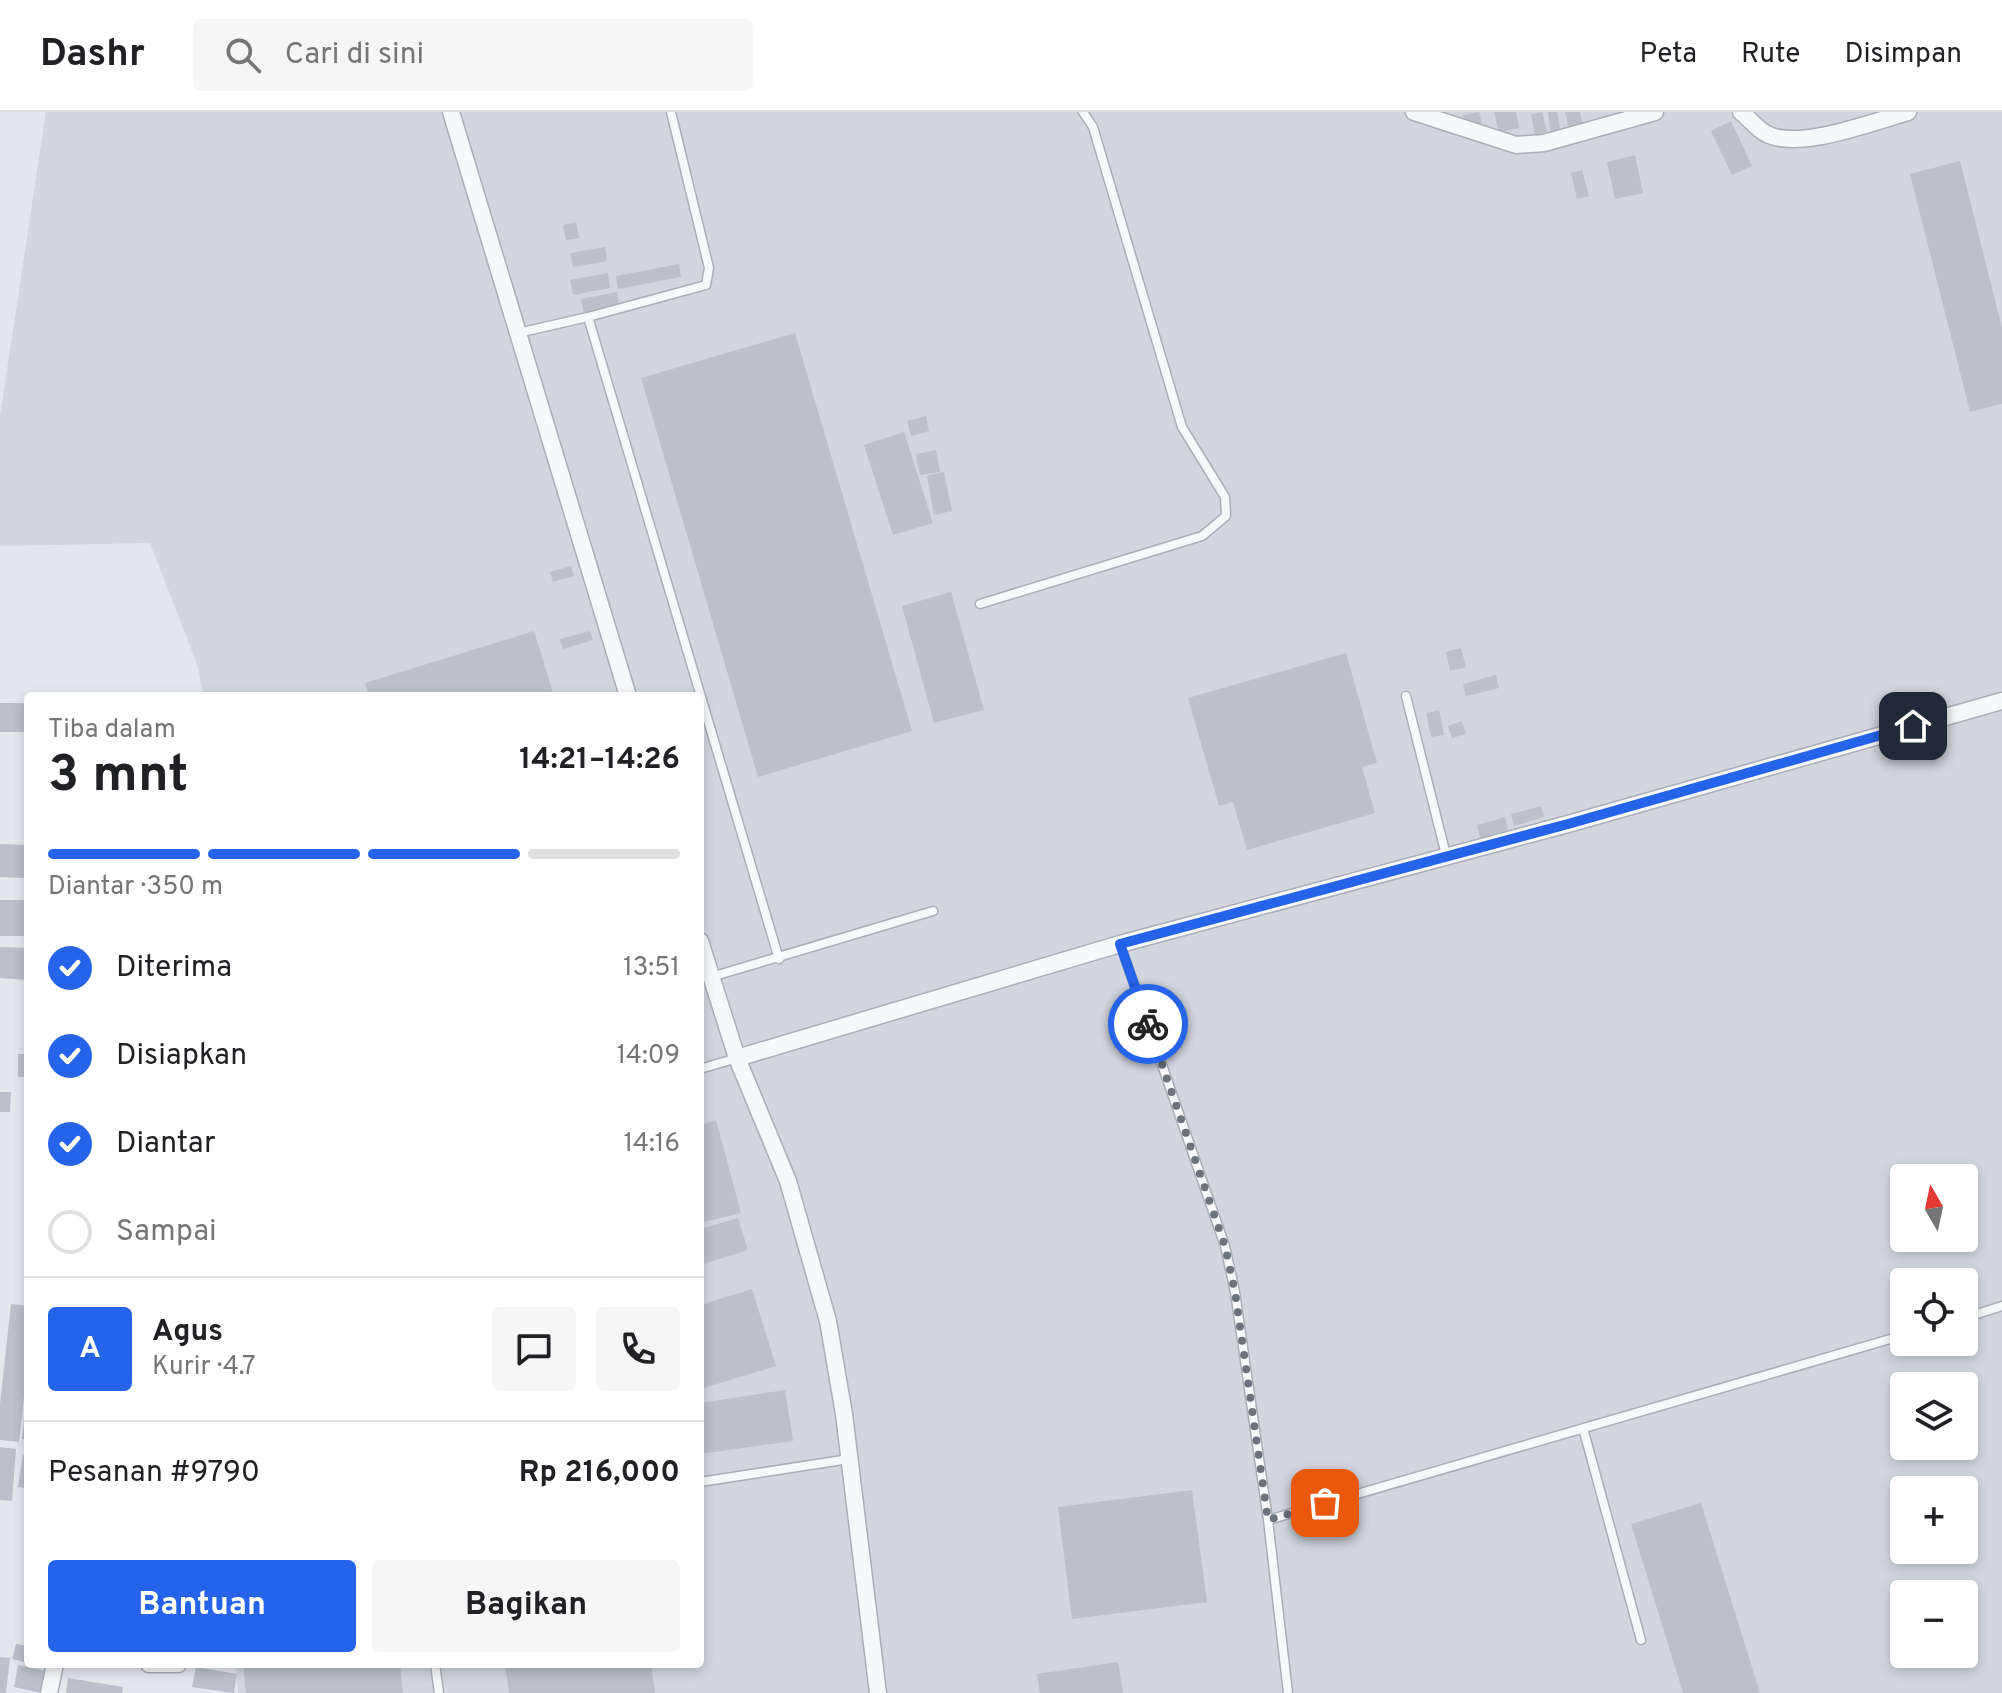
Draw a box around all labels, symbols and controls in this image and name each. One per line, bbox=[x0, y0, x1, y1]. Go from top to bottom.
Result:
search box bbox=[193, 19, 753, 91]
text: Dashr bbox=[40, 31, 145, 80]
icon: search bbox=[221, 33, 265, 77]
text: Cari di sini bbox=[285, 37, 424, 74]
text: Peta bbox=[1640, 37, 1697, 73]
text: Rute bbox=[1741, 37, 1800, 73]
text: Disimpan bbox=[1844, 37, 1962, 73]
pin bbox=[1879, 692, 1947, 760]
icon: home bbox=[1891, 704, 1935, 748]
text: Tiba dalam bbox=[48, 714, 176, 747]
text: 14:21–14:26 bbox=[519, 742, 680, 779]
text: 3 mnt bbox=[48, 744, 188, 810]
text: Diantar · 350 m bbox=[48, 871, 223, 904]
icon: check bbox=[48, 946, 92, 990]
text: Diterima bbox=[116, 950, 232, 987]
text: 13:51 bbox=[623, 952, 680, 985]
courier bbox=[1108, 984, 1188, 1064]
icon: bike bbox=[1126, 1002, 1170, 1046]
icon: check bbox=[48, 1034, 92, 1078]
text: Disiapkan bbox=[116, 1038, 247, 1075]
text: 14:09 bbox=[617, 1040, 680, 1073]
icon: check bbox=[48, 1122, 92, 1166]
text: Diantar bbox=[116, 1126, 216, 1163]
text: 14:16 bbox=[624, 1128, 680, 1161]
north arrow bbox=[1890, 1164, 1978, 1252]
map controls bbox=[1890, 1164, 1978, 1668]
text: Sampai bbox=[116, 1214, 217, 1251]
button: locate bbox=[1890, 1268, 1978, 1356]
button: chat bbox=[492, 1307, 576, 1391]
button: phone bbox=[596, 1307, 680, 1391]
text: Agus bbox=[152, 1314, 223, 1351]
text: A bbox=[79, 1331, 101, 1368]
text: Kurir · 4.7 bbox=[152, 1351, 256, 1384]
button: layers bbox=[1890, 1372, 1978, 1460]
text: Pesanan #9790 bbox=[48, 1455, 260, 1492]
text: Rp 216,000 bbox=[519, 1455, 680, 1492]
pin bbox=[1291, 1469, 1359, 1537]
button: + bbox=[1890, 1476, 1978, 1564]
icon: bag bbox=[1303, 1481, 1347, 1525]
button: Bantuan bbox=[48, 1560, 356, 1652]
button: Bagikan bbox=[372, 1560, 680, 1652]
button: − bbox=[1890, 1580, 1978, 1668]

